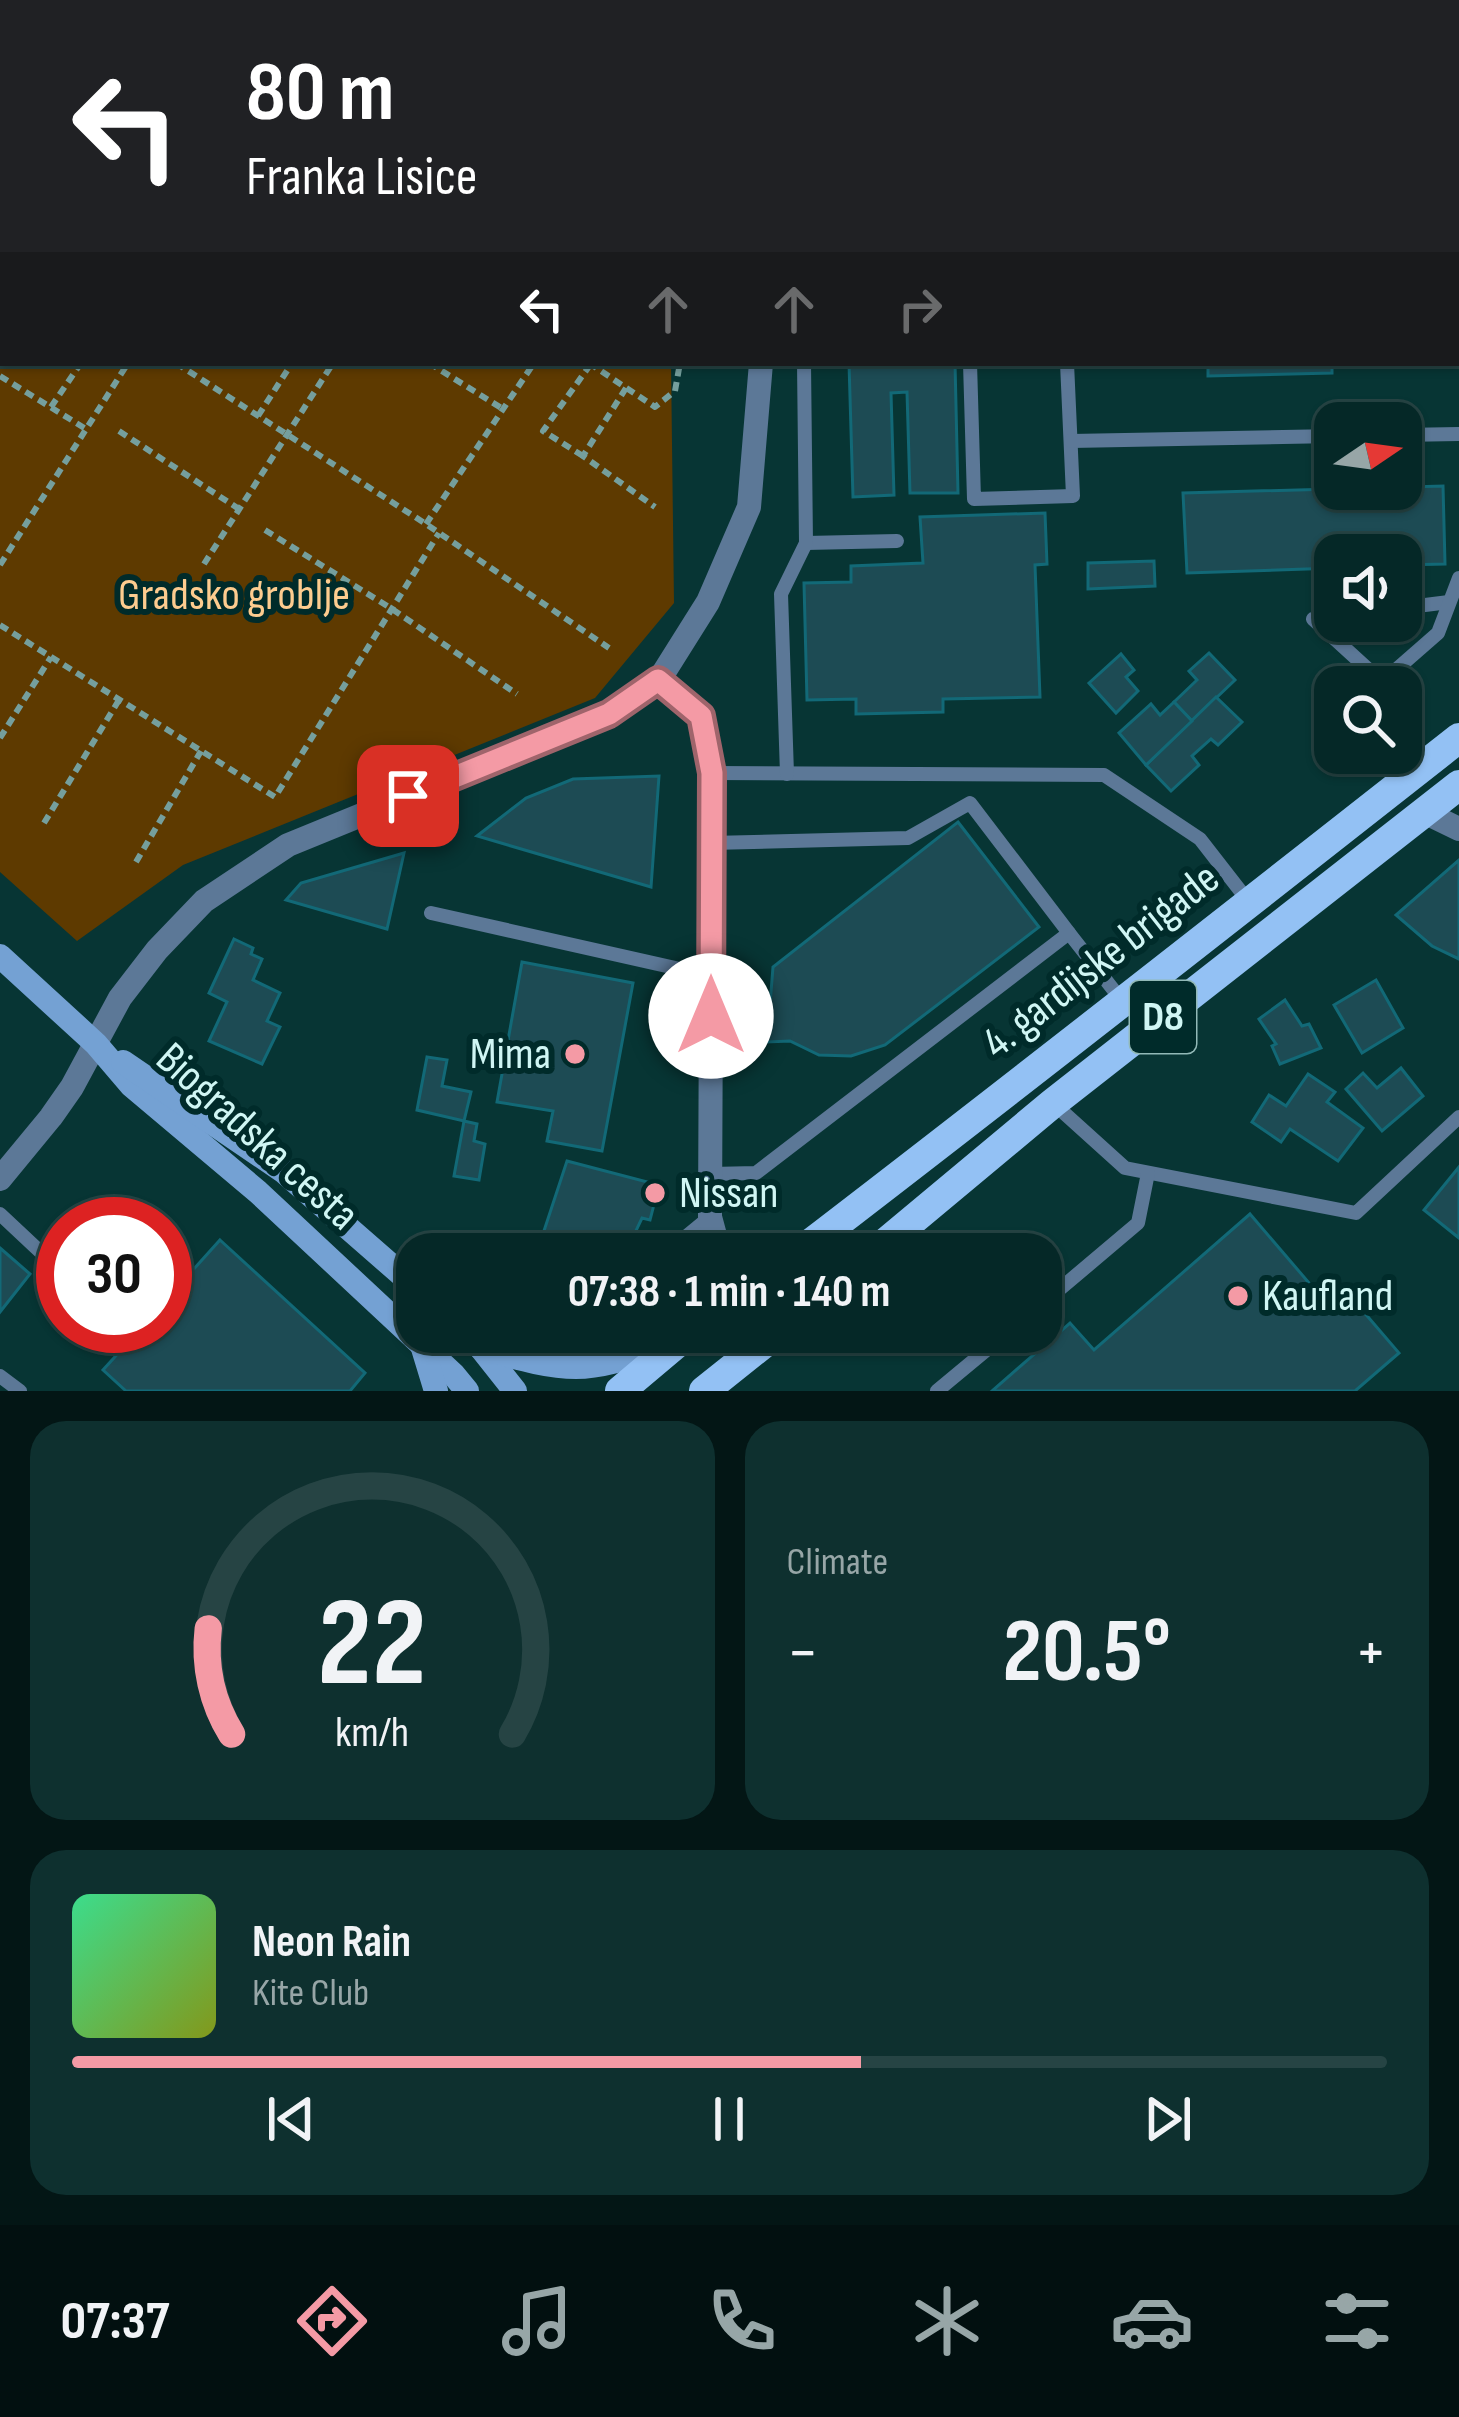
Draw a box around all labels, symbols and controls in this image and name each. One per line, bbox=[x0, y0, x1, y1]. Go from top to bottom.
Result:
text: 80 m bbox=[246, 43, 394, 144]
icon: left bbox=[48, 48, 204, 204]
text: Franka Lisice bbox=[246, 145, 478, 210]
icon: left bbox=[509, 276, 575, 342]
icon: ahead bbox=[635, 276, 701, 342]
icon: ahead bbox=[761, 276, 827, 342]
icon: right bbox=[887, 276, 953, 342]
north arrow bbox=[1314, 402, 1422, 510]
map controls bbox=[1314, 402, 1422, 774]
button: sound bbox=[1314, 534, 1422, 642]
park label: Gradsko groblje bbox=[118, 568, 350, 623]
button: search bbox=[1314, 666, 1422, 774]
pin bbox=[357, 745, 459, 847]
icon: arrive bbox=[375, 763, 441, 829]
street label: 4. gardijske brigade bbox=[971, 851, 1231, 1071]
position arrow bbox=[648, 953, 774, 1079]
road number: D8 bbox=[1130, 981, 1196, 1053]
place label: Mima bbox=[470, 1027, 551, 1082]
street label: Biogradska cesta bbox=[144, 1032, 370, 1242]
marker: Mima bbox=[562, 1041, 588, 1067]
place label: Nissan bbox=[679, 1166, 779, 1221]
marker: Nissan bbox=[642, 1180, 668, 1206]
speed limit sign: 30 bbox=[36, 1197, 192, 1353]
text: 07:38 · 1 min · 140 m bbox=[568, 1265, 890, 1320]
place label: Kaufland bbox=[1262, 1269, 1393, 1324]
marker: Kaufland bbox=[1225, 1283, 1251, 1309]
text: Climate bbox=[787, 1539, 888, 1586]
text: 22 bbox=[318, 1571, 427, 1720]
text: 20.5° bbox=[1003, 1599, 1171, 1707]
text: − bbox=[787, 1614, 819, 1693]
text: + bbox=[1355, 1614, 1387, 1693]
text: km/h bbox=[335, 1706, 409, 1758]
text: Neon Rain bbox=[252, 1915, 411, 1970]
text: Kite Club bbox=[252, 1970, 369, 2017]
icon: previous bbox=[258, 2086, 324, 2152]
icon: pause bbox=[696, 2086, 762, 2152]
icon: next bbox=[1135, 2086, 1201, 2152]
icon: directions bbox=[290, 2279, 374, 2363]
icon: music bbox=[495, 2279, 579, 2363]
icon: phone bbox=[700, 2279, 784, 2363]
icon: climate bbox=[905, 2279, 989, 2363]
icon: car bbox=[1110, 2279, 1194, 2363]
icon: filters bbox=[1315, 2279, 1399, 2363]
text: 07:37 bbox=[60, 2289, 169, 2354]

